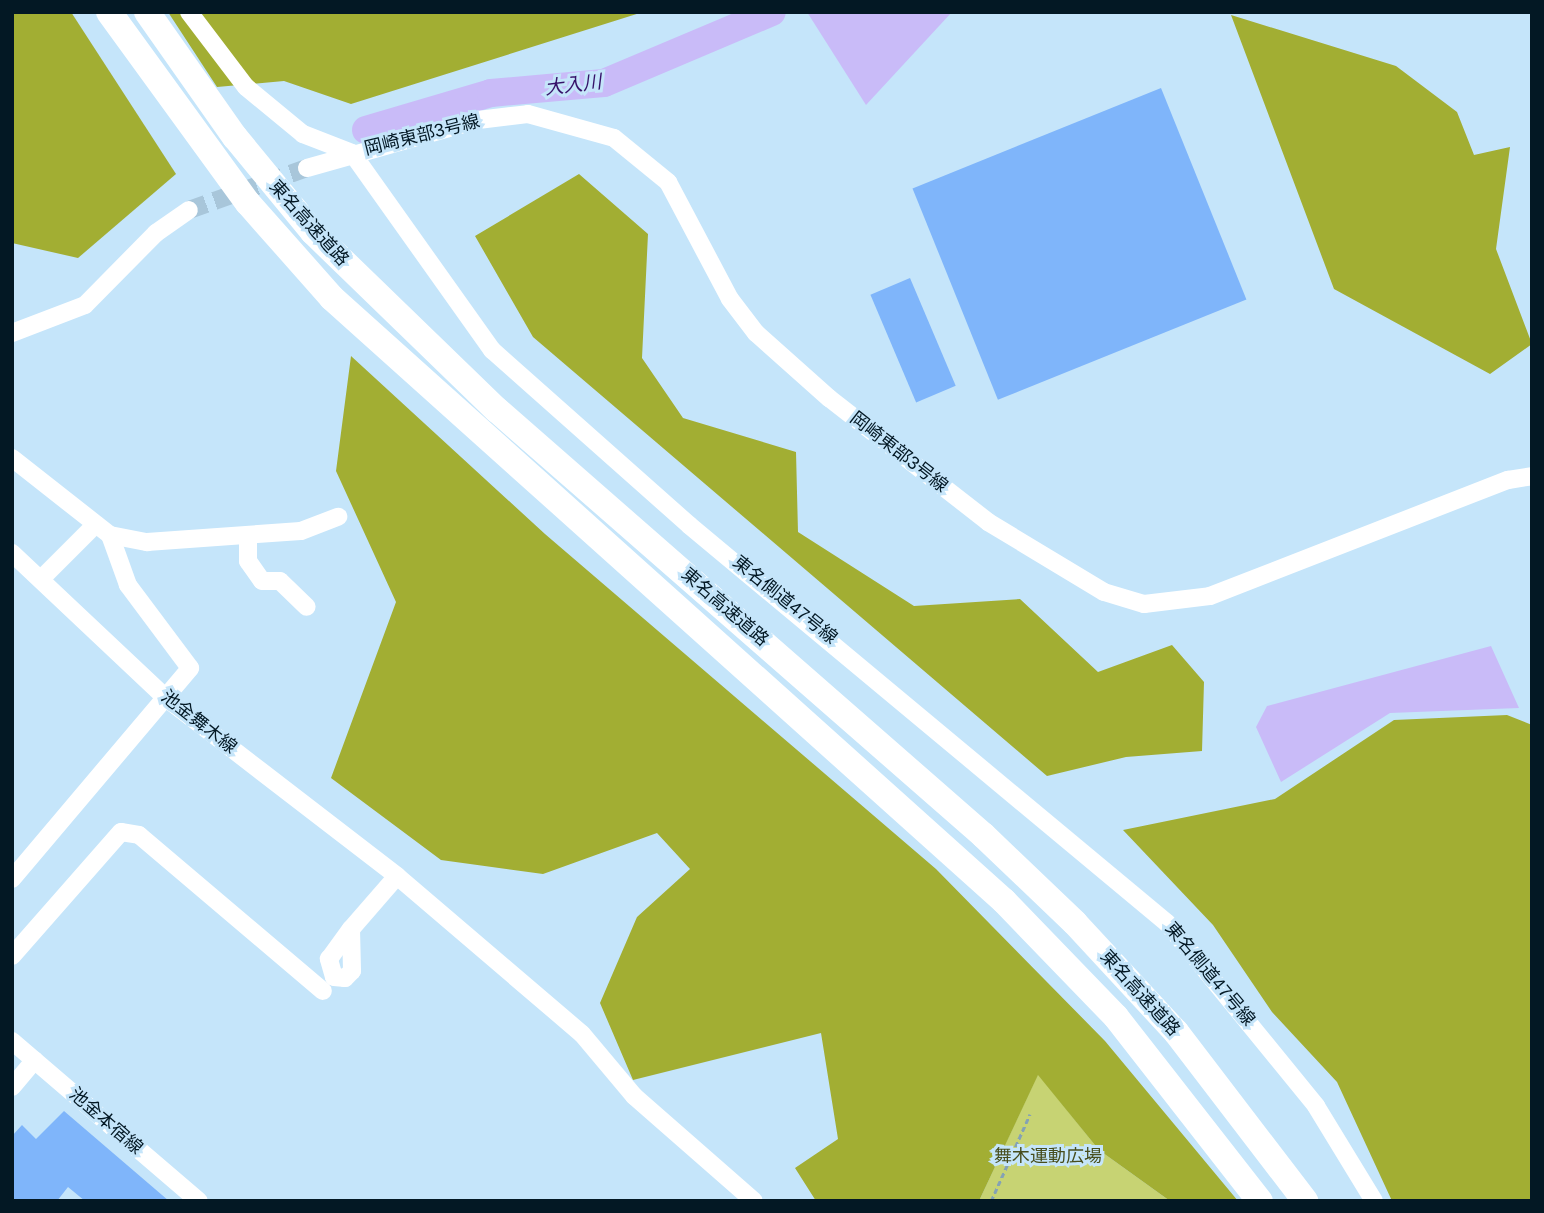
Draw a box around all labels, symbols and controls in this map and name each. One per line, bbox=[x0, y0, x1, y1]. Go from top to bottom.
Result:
water label: 大入川 bbox=[543, 70, 603, 100]
street label: 岡崎東部3号線 bbox=[362, 110, 482, 160]
street label: 東名高速道路 bbox=[265, 176, 353, 270]
street label: 岡崎東部3号線 bbox=[846, 407, 952, 497]
street label: 東名側道47号線 bbox=[728, 551, 842, 649]
street label: 東名高速道路 bbox=[677, 563, 773, 651]
street label: 池金舞木線 bbox=[157, 686, 241, 758]
street label: 東名側道47号線 bbox=[1161, 918, 1259, 1030]
street label: 東名高速道路 bbox=[1096, 946, 1184, 1040]
street label: 池金本宿線 bbox=[65, 1083, 147, 1159]
park label: 舞木運動広場 bbox=[994, 1145, 1102, 1167]

